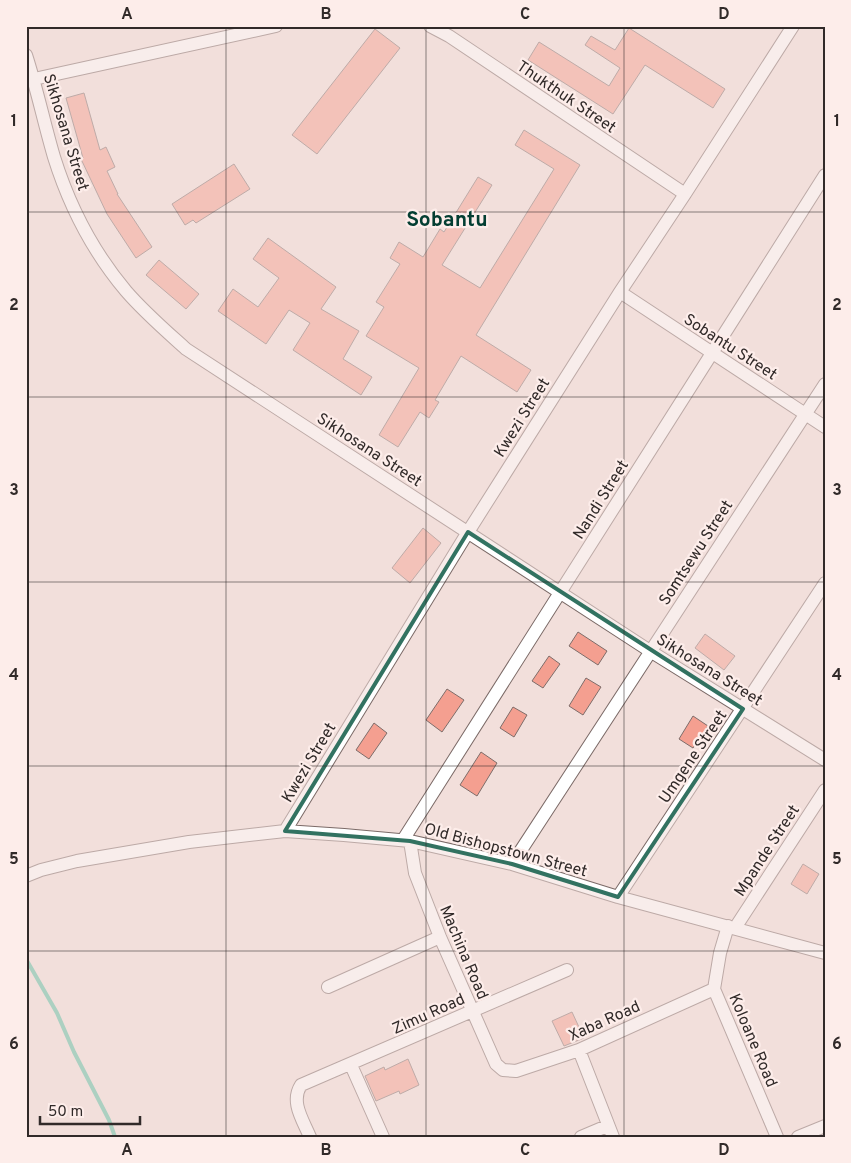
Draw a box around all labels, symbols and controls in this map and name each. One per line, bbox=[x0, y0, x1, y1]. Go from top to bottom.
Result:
text: A bbox=[121, 5, 133, 25]
text: B bbox=[320, 5, 332, 25]
text: C bbox=[520, 5, 530, 25]
text: D bbox=[718, 5, 730, 25]
street label: Thukthuk Street bbox=[512, 57, 619, 138]
street label: Sikhosana Street bbox=[38, 72, 92, 194]
text: 1 bbox=[11, 112, 17, 132]
text: 1 bbox=[834, 112, 840, 132]
district label: Sobantu bbox=[406, 207, 488, 234]
text: 2 bbox=[9, 296, 19, 316]
text: 2 bbox=[832, 296, 842, 316]
street label: Sobantu Street bbox=[679, 310, 780, 385]
street label: Kwezi Street bbox=[490, 375, 555, 461]
street label: Sikhosana Street bbox=[313, 409, 425, 492]
street label: Nandi Street bbox=[569, 457, 634, 543]
text: 3 bbox=[9, 481, 19, 501]
text: 3 bbox=[832, 481, 842, 501]
street label: Somtsewu Street bbox=[655, 497, 738, 609]
street label: Sikhosana Street bbox=[652, 630, 766, 711]
text: 4 bbox=[9, 666, 19, 686]
text: 4 bbox=[832, 666, 842, 686]
street label: Umgene Street bbox=[655, 707, 732, 808]
street label: Kwezi Street bbox=[278, 719, 341, 807]
street label: Mpande Street bbox=[731, 801, 805, 901]
street label: Old Bishopstown Street bbox=[422, 820, 589, 882]
text: 5 bbox=[9, 850, 19, 870]
text: 5 bbox=[832, 850, 842, 870]
street label: Machina Road bbox=[434, 903, 492, 1003]
street label: Zimu Road bbox=[389, 990, 468, 1040]
street label: Koloane Road bbox=[723, 991, 781, 1091]
street label: Xaba Road bbox=[566, 997, 644, 1046]
text: 6 bbox=[9, 1035, 19, 1055]
text: 6 bbox=[832, 1035, 842, 1055]
scale bar bbox=[40, 1093, 140, 1125]
text: 50 m bbox=[48, 1103, 83, 1122]
text: A bbox=[121, 1141, 133, 1161]
text: B bbox=[320, 1141, 332, 1161]
text: C bbox=[520, 1141, 530, 1161]
text: D bbox=[718, 1141, 730, 1161]

